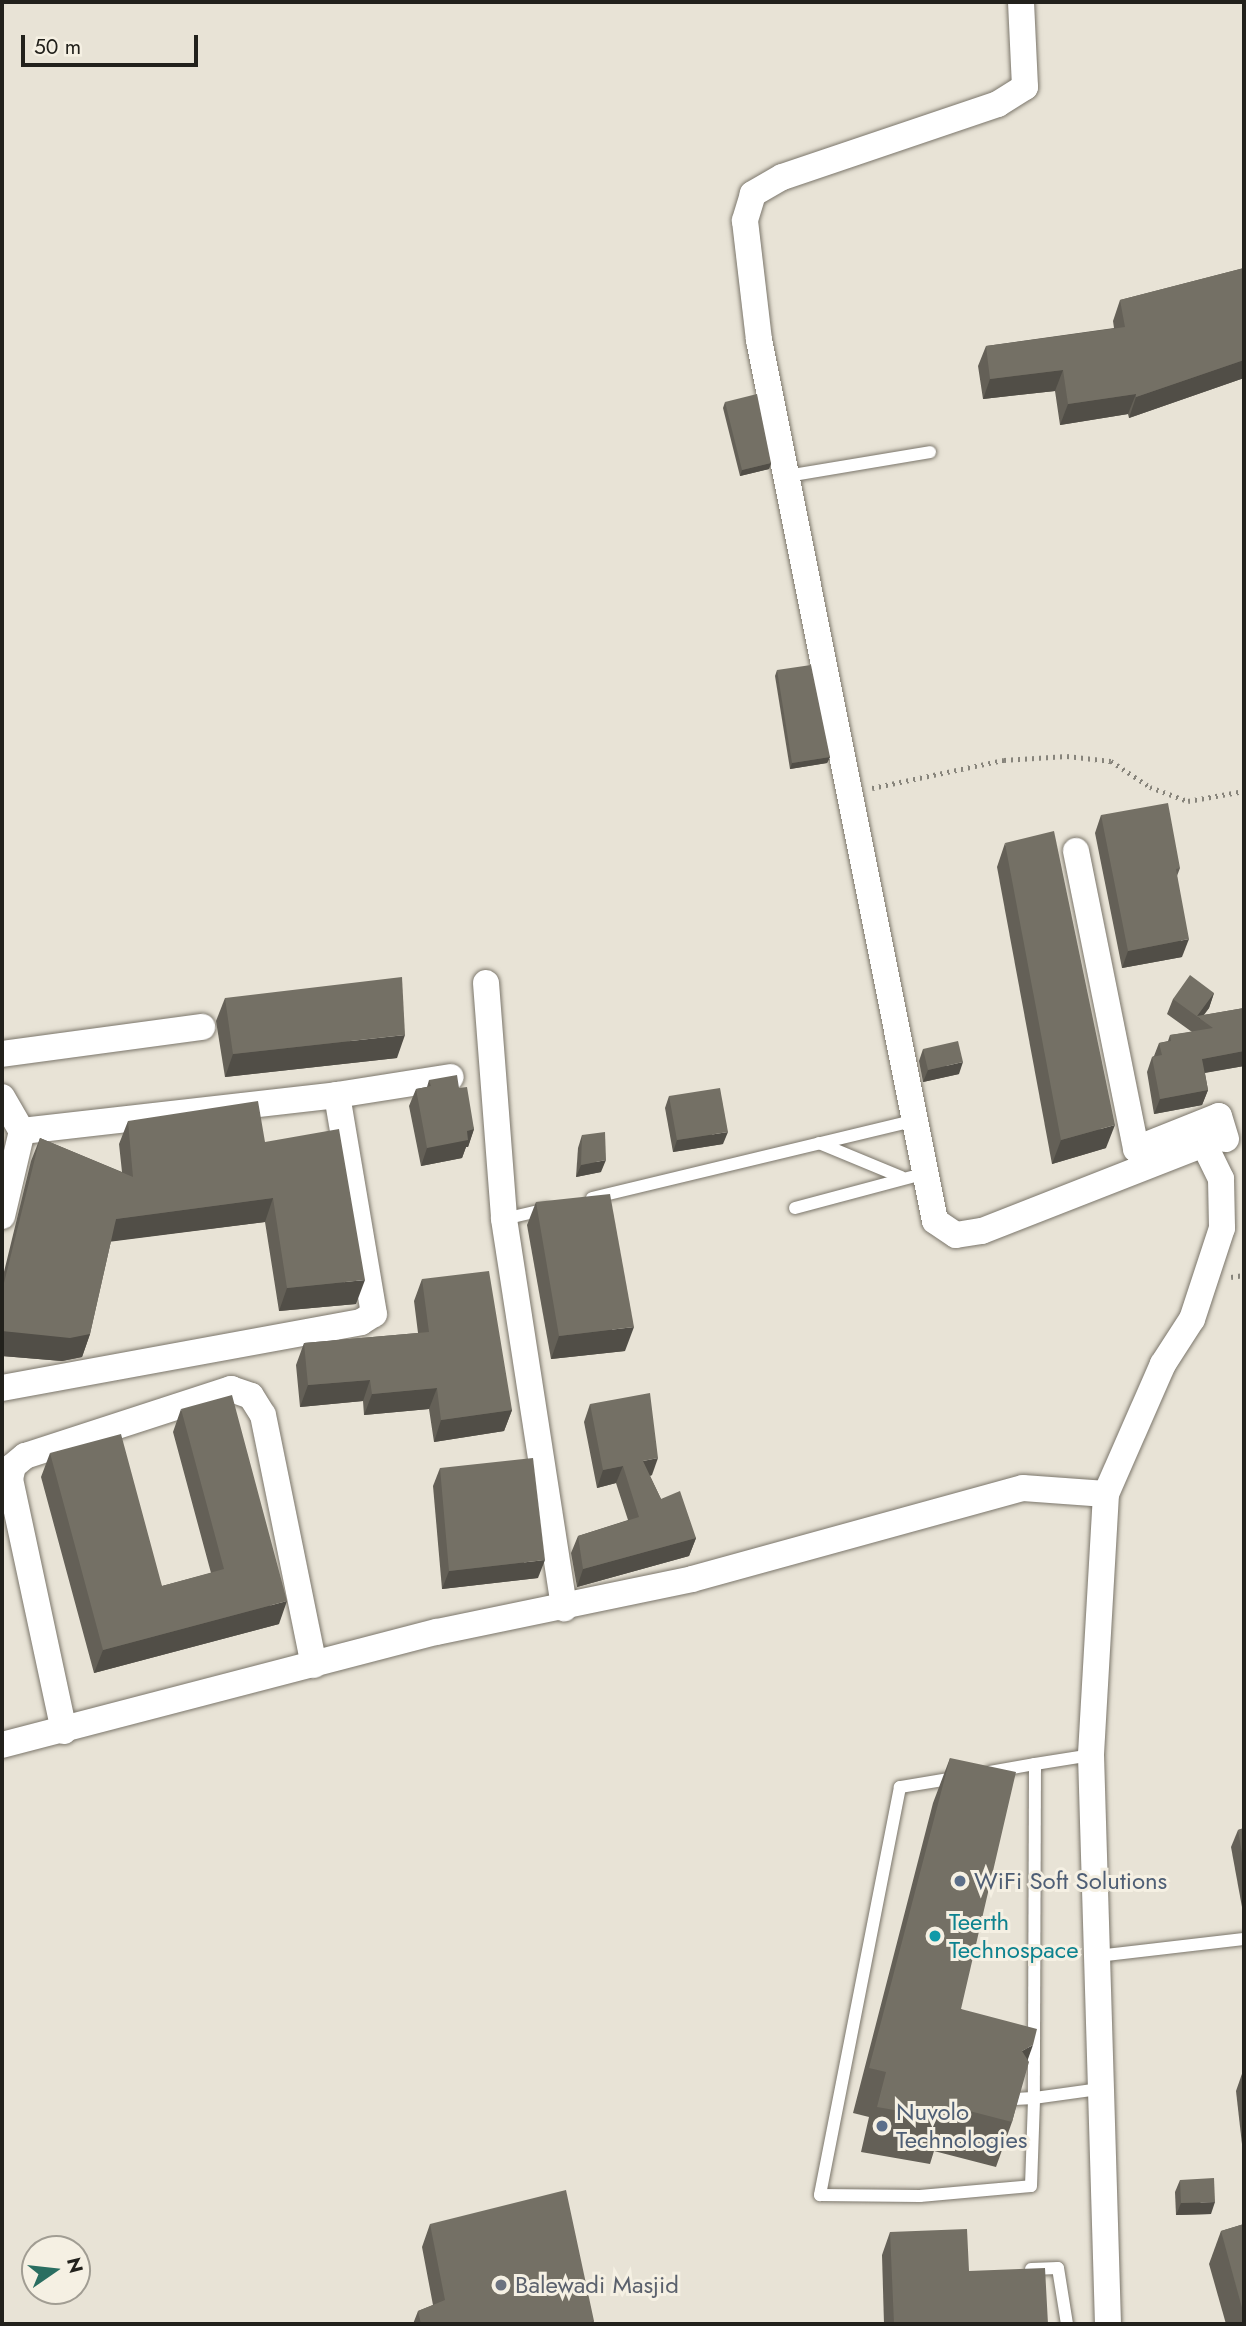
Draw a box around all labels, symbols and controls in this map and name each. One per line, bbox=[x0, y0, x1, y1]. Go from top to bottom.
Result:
scale bar bbox=[24, 21, 201, 65]
text: 50 m bbox=[34, 32, 81, 62]
place label: WiFi Soft Solutions bbox=[974, 1867, 1167, 1895]
marker: WiFi Soft Solutions bbox=[952, 1873, 968, 1889]
place label: Teerth Technospace bbox=[949, 1908, 1079, 1964]
marker: Teerth Technospace bbox=[927, 1928, 943, 1944]
place label: Nuvolo Technologies bbox=[896, 2098, 1027, 2154]
marker: Nuvolo Technologies bbox=[874, 2118, 890, 2134]
north arrow bbox=[21, 2235, 91, 2305]
text: N bbox=[60, 2255, 90, 2276]
place label: Balewadi Masjid bbox=[515, 2271, 679, 2299]
marker: Balewadi Masjid bbox=[493, 2277, 509, 2293]

